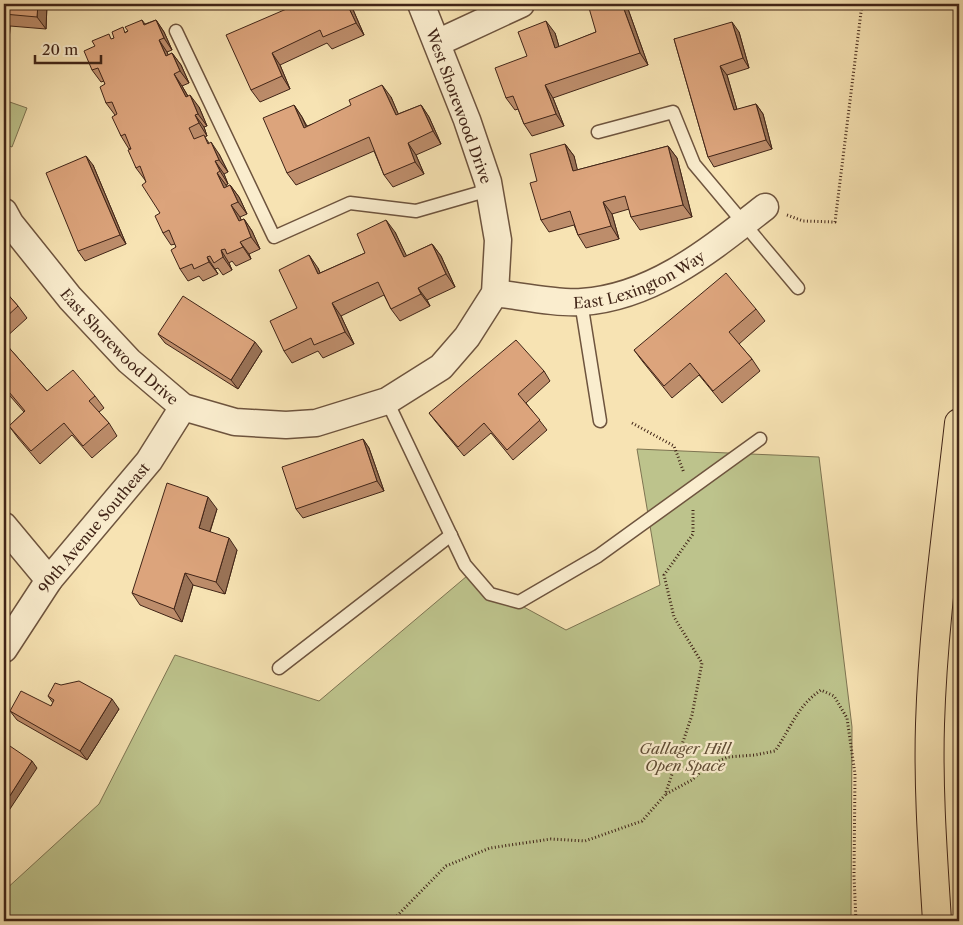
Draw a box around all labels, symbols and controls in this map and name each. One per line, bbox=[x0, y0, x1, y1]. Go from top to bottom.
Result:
street label: West Shorewood Drive bbox=[422, 25, 496, 186]
scale bar bbox=[35, 32, 101, 64]
text: 20 m bbox=[42, 40, 78, 59]
street label: East Lexington Way bbox=[573, 246, 709, 312]
street label: East Shorewood Drive bbox=[56, 284, 183, 409]
street label: 90th Avenue Southeast bbox=[34, 458, 154, 596]
park label: Gallager Hill Open Space bbox=[639, 739, 733, 775]

